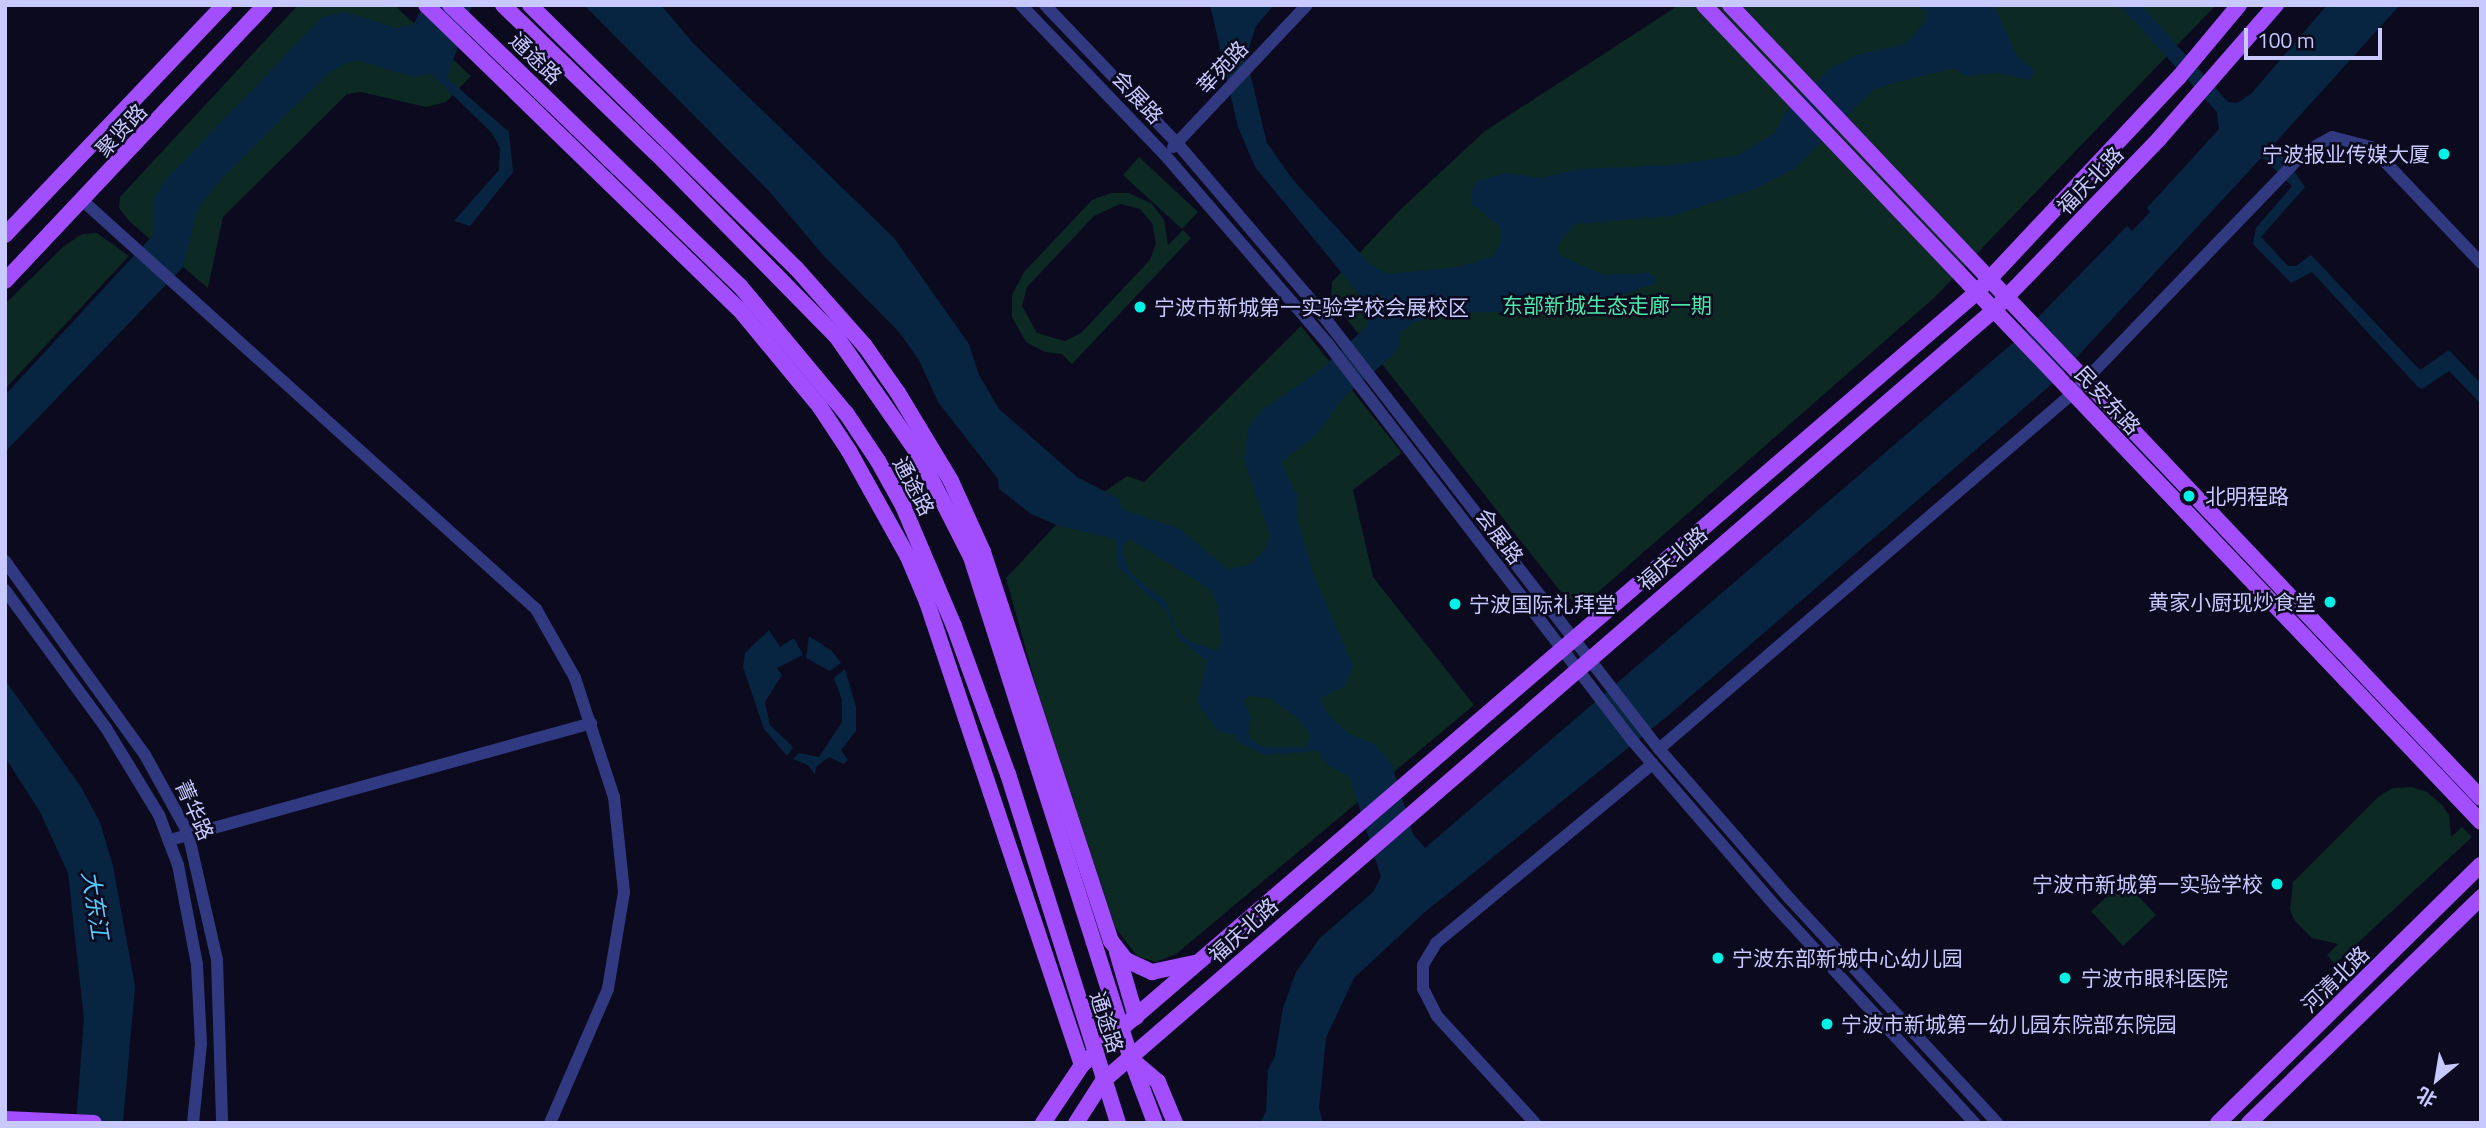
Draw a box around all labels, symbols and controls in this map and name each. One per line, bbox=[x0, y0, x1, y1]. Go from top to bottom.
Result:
scale bar bbox=[2248, 14, 2386, 58]
text: 100 m bbox=[2257, 24, 2314, 56]
street label: 通途路 bbox=[505, 27, 567, 89]
street label: 莘苑路 bbox=[1191, 35, 1253, 99]
street label: 会展路 bbox=[1107, 65, 1169, 129]
street label: 聚贤路 bbox=[90, 98, 152, 162]
street label: 福庆北路 bbox=[2052, 141, 2128, 219]
place label: 宁波报业传媒大厦 bbox=[2262, 141, 2430, 167]
marker: 宁波报业传媒大厦 bbox=[2436, 146, 2452, 162]
park label: 东部新城生态走廊一期 bbox=[1502, 292, 1712, 318]
place label: 宁波市新城第一实验学校会展校区 bbox=[1154, 294, 1469, 320]
marker: 宁波市新城第一实验学校会展校区 bbox=[1132, 299, 1148, 315]
street label: 民安东路 bbox=[2070, 361, 2146, 439]
street label: 通途路 bbox=[888, 452, 940, 520]
place label: 北明程路 bbox=[2205, 483, 2289, 509]
marker: 北明程路 bbox=[2179, 486, 2199, 506]
street label: 会展路 bbox=[1471, 503, 1529, 569]
street label: 福庆北路 bbox=[1632, 521, 1712, 595]
place label: 黄家小厨现炒食堂 bbox=[2148, 589, 2316, 615]
place label: 宁波国际礼拜堂 bbox=[1469, 591, 1616, 617]
marker: 黄家小厨现炒食堂 bbox=[2322, 594, 2338, 610]
marker: 宁波国际礼拜堂 bbox=[1447, 596, 1463, 612]
street label: 菁华路 bbox=[171, 776, 219, 844]
water label: 大东江 bbox=[76, 869, 114, 941]
place label: 宁波市新城第一实验学校 bbox=[2032, 871, 2263, 897]
marker: 宁波市新城第一实验学校 bbox=[2269, 876, 2285, 892]
street label: 福庆北路 bbox=[1203, 893, 1283, 967]
street label: 河清北路 bbox=[2296, 941, 2374, 1017]
place label: 宁波东部新城中心幼儿园 bbox=[1732, 945, 1963, 971]
marker: 宁波东部新城中心幼儿园 bbox=[1710, 950, 1726, 966]
place label: 宁波市眼科医院 bbox=[2081, 965, 2228, 991]
marker: 宁波市眼科医院 bbox=[2055, 968, 2075, 988]
street label: 通途路 bbox=[1085, 988, 1129, 1056]
place label: 宁波市新城第一幼儿园东院部东院园 bbox=[1841, 1011, 2177, 1037]
marker: 宁波市新城第一幼儿园东院部东院园 bbox=[1819, 1016, 1835, 1032]
north arrow bbox=[2402, 1044, 2472, 1114]
text: 北 bbox=[2411, 1080, 2442, 1115]

